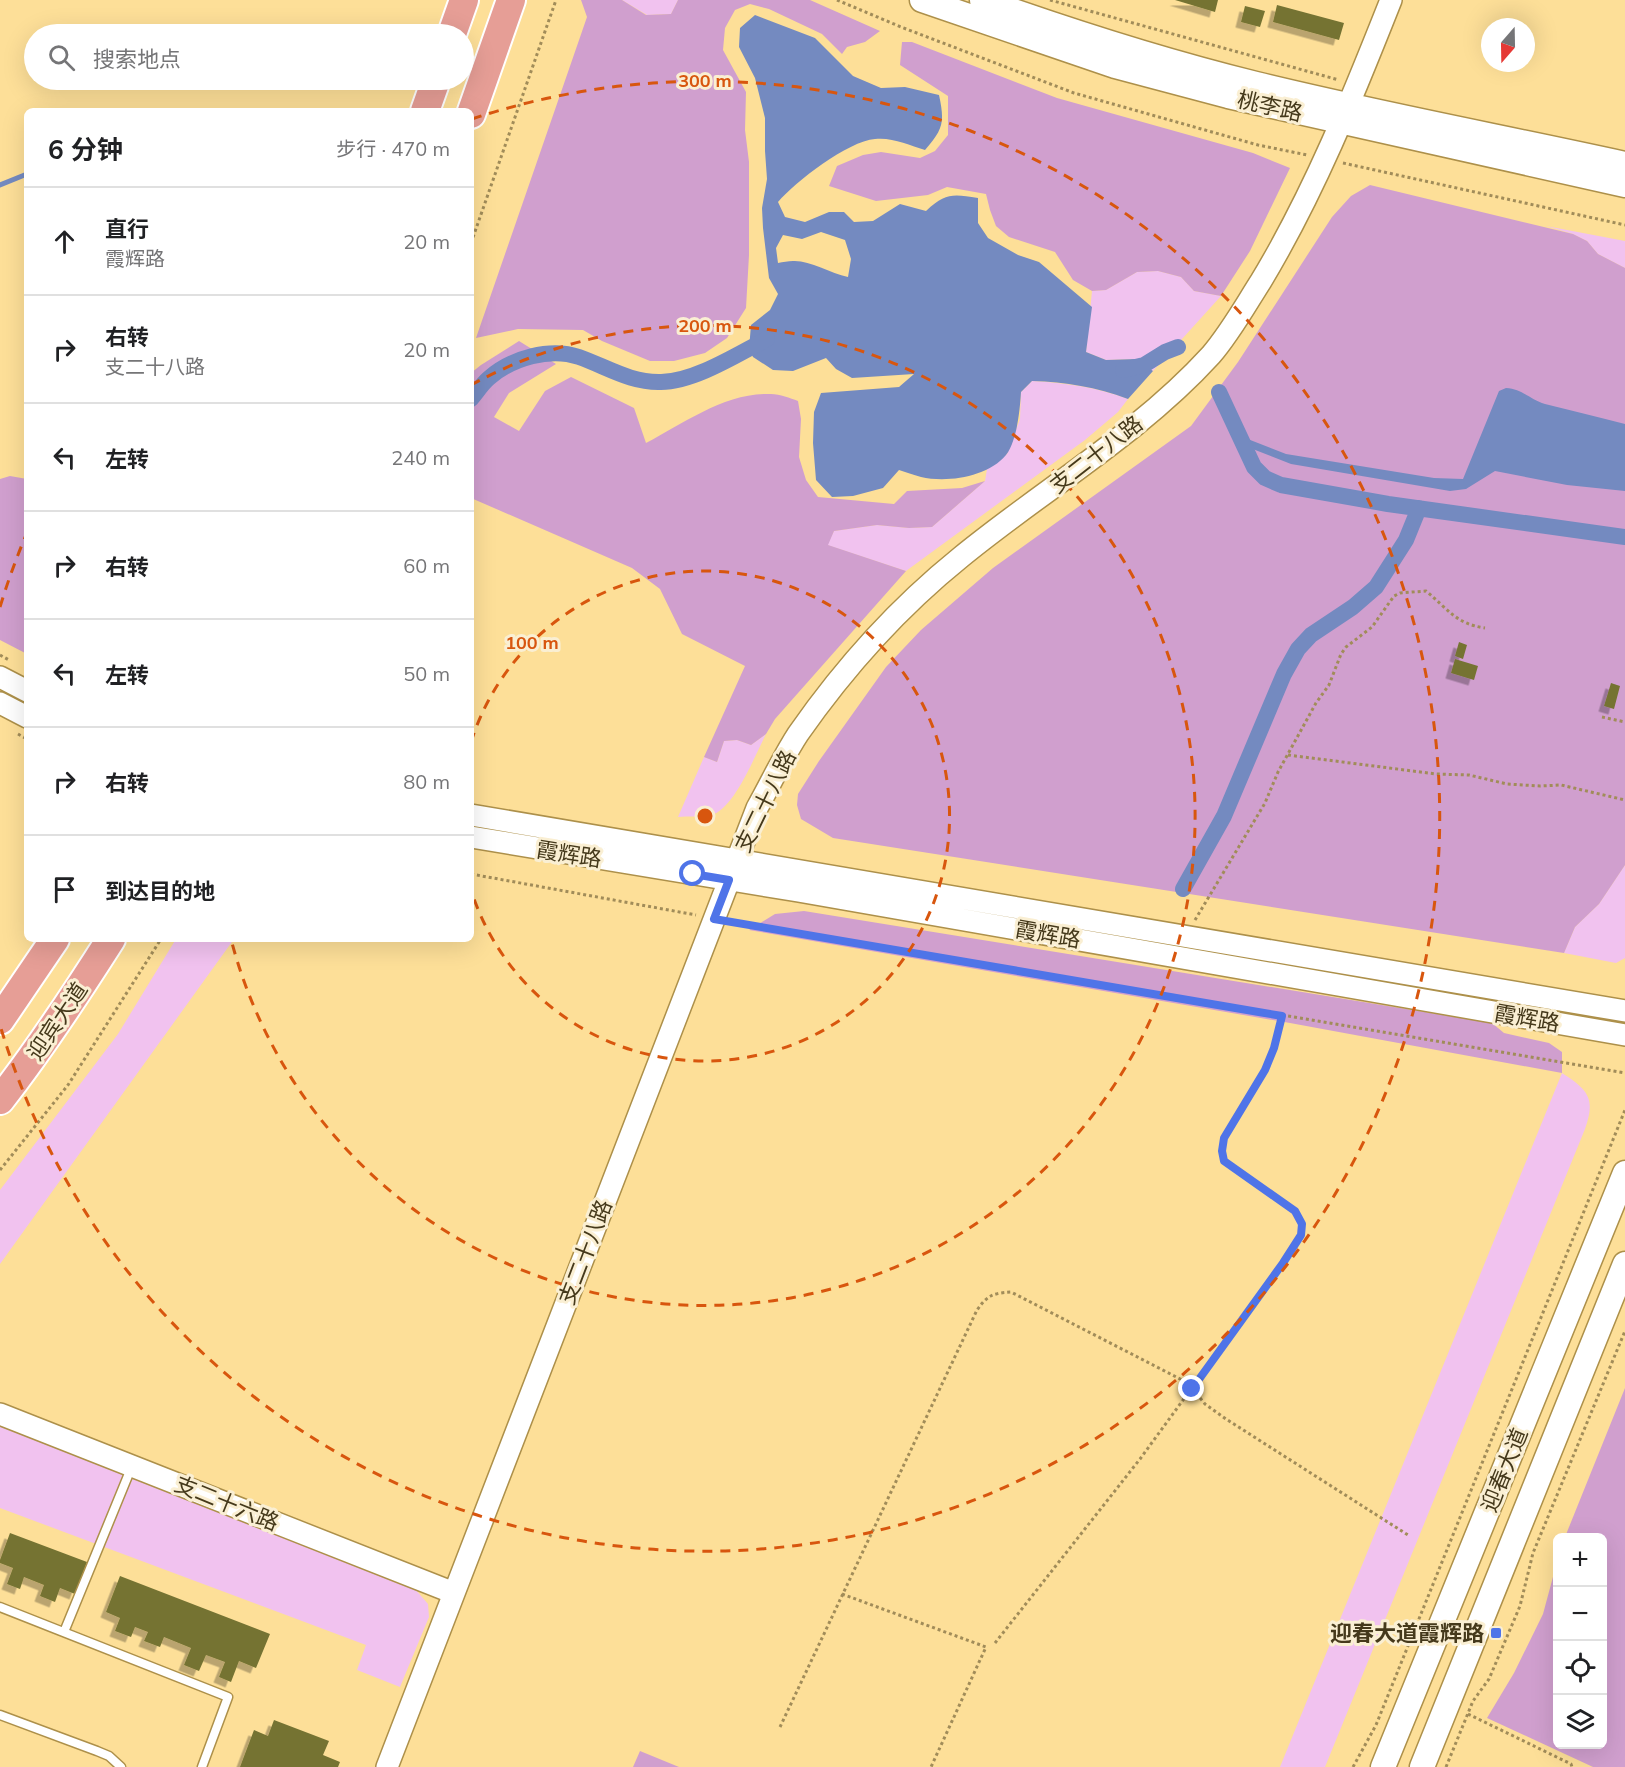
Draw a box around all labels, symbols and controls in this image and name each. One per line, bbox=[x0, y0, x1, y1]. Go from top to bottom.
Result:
north arrow bbox=[1481, 18, 1535, 72]
search box bbox=[24, 24, 474, 90]
icon: search bbox=[45, 41, 78, 74]
text: 搜索地点 bbox=[93, 45, 181, 73]
text: 300 m bbox=[678, 69, 732, 92]
street label: 桃李路 bbox=[1235, 85, 1305, 127]
text: 6 分钟 bbox=[48, 133, 123, 166]
text: 步行 · 470 m bbox=[336, 136, 450, 161]
text: 直行 bbox=[105, 215, 149, 243]
icon: ahead bbox=[48, 225, 81, 258]
text: 20 m bbox=[403, 229, 450, 254]
text: 霞辉路 bbox=[105, 246, 165, 271]
text: 200 m bbox=[678, 314, 732, 337]
text: 右转 bbox=[105, 323, 149, 351]
icon: right bbox=[48, 333, 81, 366]
text: 20 m bbox=[403, 337, 450, 362]
text: 支二十八路 bbox=[105, 354, 205, 379]
street label: 支二十八路 bbox=[1044, 409, 1148, 499]
icon: left bbox=[48, 441, 81, 474]
text: 左转 bbox=[105, 445, 149, 473]
text: 240 m bbox=[391, 445, 450, 470]
icon: right bbox=[48, 549, 81, 582]
text: 右转 bbox=[105, 553, 149, 581]
text: 60 m bbox=[403, 553, 450, 578]
text: 100 m bbox=[505, 631, 559, 654]
icon: left bbox=[48, 657, 81, 690]
text: 左转 bbox=[105, 661, 149, 689]
text: 50 m bbox=[403, 661, 450, 686]
street label: 支二十八路 bbox=[728, 745, 802, 857]
icon: right bbox=[48, 765, 81, 798]
text: 右转 bbox=[105, 769, 149, 797]
text: 80 m bbox=[403, 769, 450, 794]
centre of rings bbox=[695, 806, 715, 826]
street label: 霞辉路 bbox=[534, 835, 604, 873]
route start bbox=[679, 860, 705, 886]
icon: arrive bbox=[48, 873, 81, 906]
text: 到达目的地 bbox=[105, 877, 215, 905]
street label: 霞辉路 bbox=[1013, 914, 1083, 954]
street label: 迎宾大道 bbox=[21, 977, 93, 1065]
street label: 霞辉路 bbox=[1492, 998, 1562, 1038]
street label: 支二十八路 bbox=[552, 1196, 618, 1308]
route end bbox=[1178, 1375, 1204, 1401]
street label: 迎春大道 bbox=[1475, 1424, 1533, 1516]
street label: 支二十六路 bbox=[171, 1469, 283, 1537]
map controls bbox=[1553, 1533, 1607, 1749]
button: + bbox=[1553, 1533, 1607, 1587]
button: − bbox=[1553, 1587, 1607, 1641]
place label: 迎春大道霞辉路 bbox=[1330, 1619, 1484, 1647]
marker: 迎春大道霞辉路 bbox=[1489, 1626, 1503, 1640]
button: locate bbox=[1553, 1641, 1607, 1695]
button: layers bbox=[1553, 1695, 1607, 1749]

